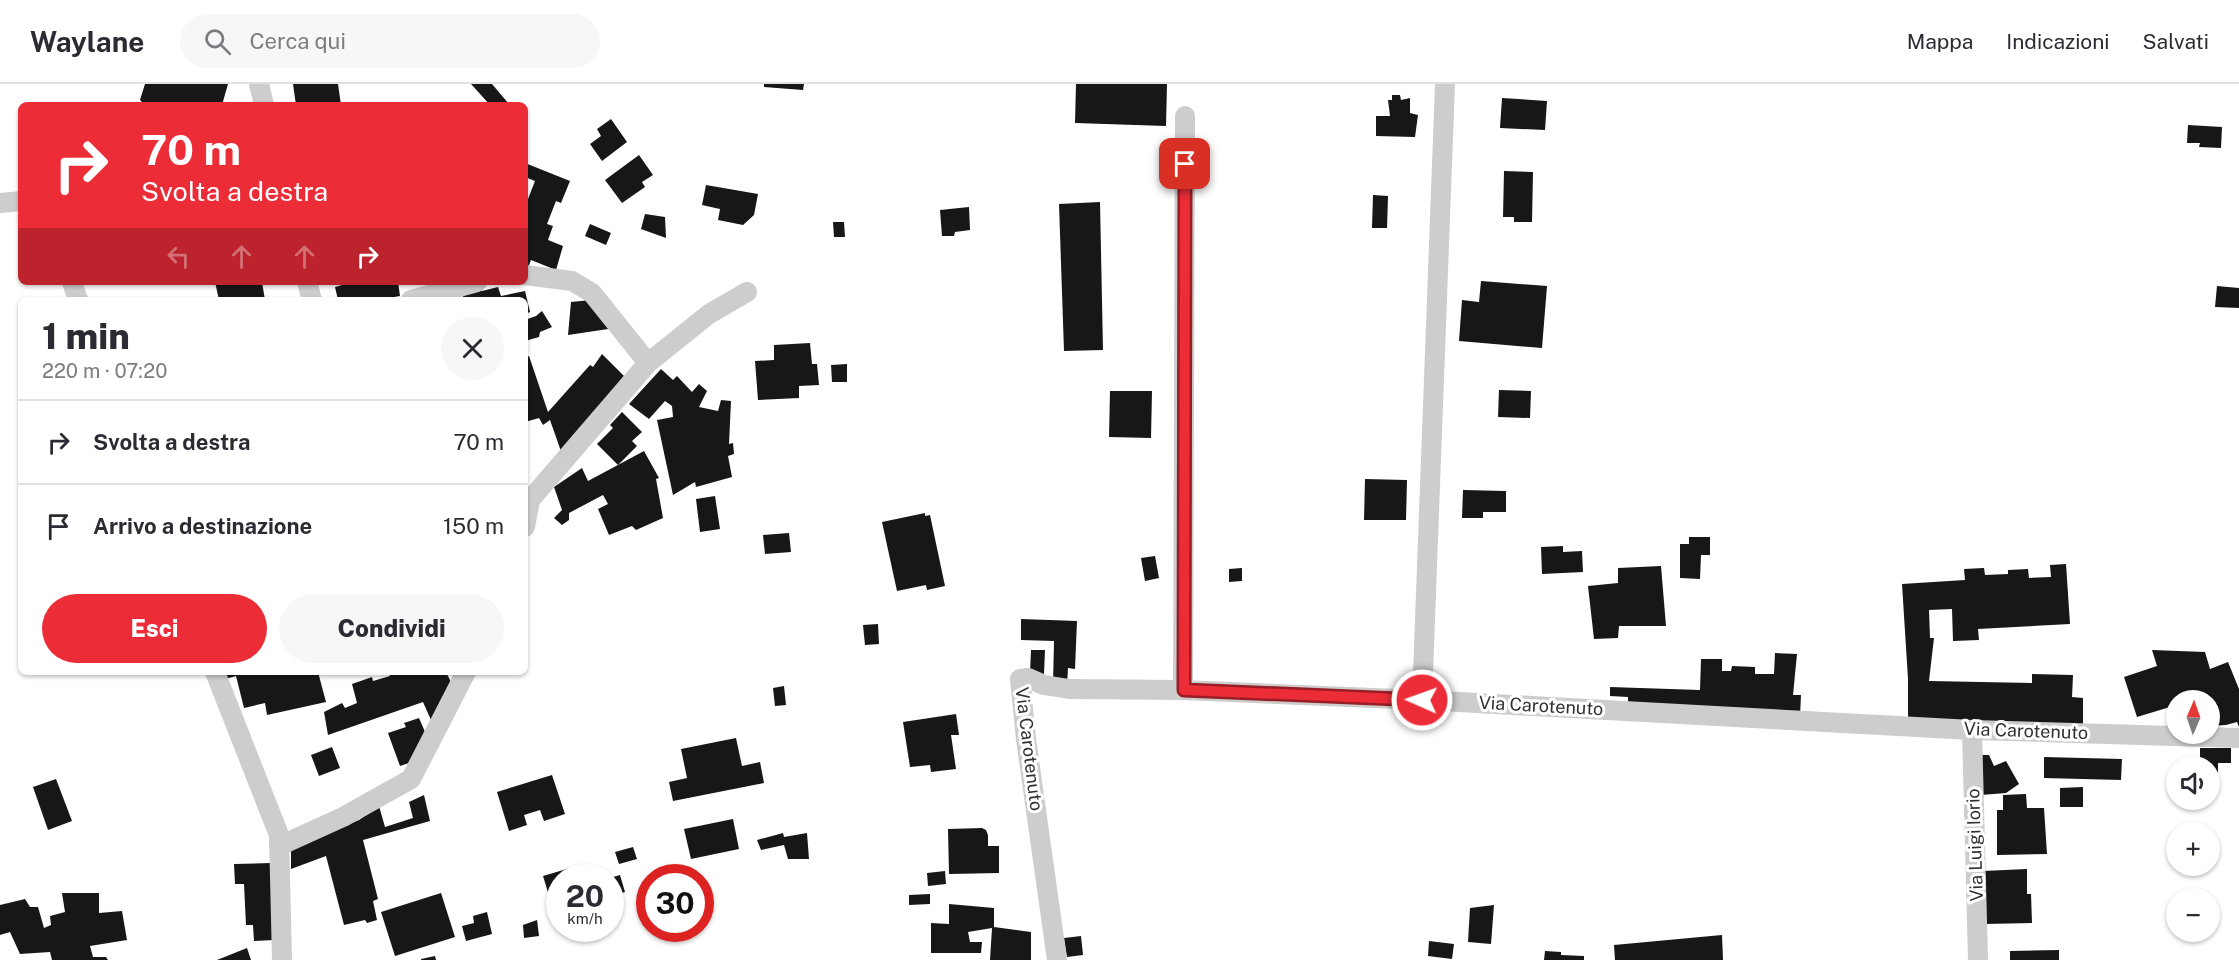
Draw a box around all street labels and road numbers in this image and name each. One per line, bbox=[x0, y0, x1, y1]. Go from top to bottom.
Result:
street label: Via Carotenuto bbox=[1011, 686, 1048, 812]
street label: Via Carotenuto bbox=[1478, 692, 1604, 719]
street label: Via Carotenuto bbox=[1963, 718, 2089, 743]
street label: Via Luigi Iorio bbox=[1962, 788, 1987, 902]

